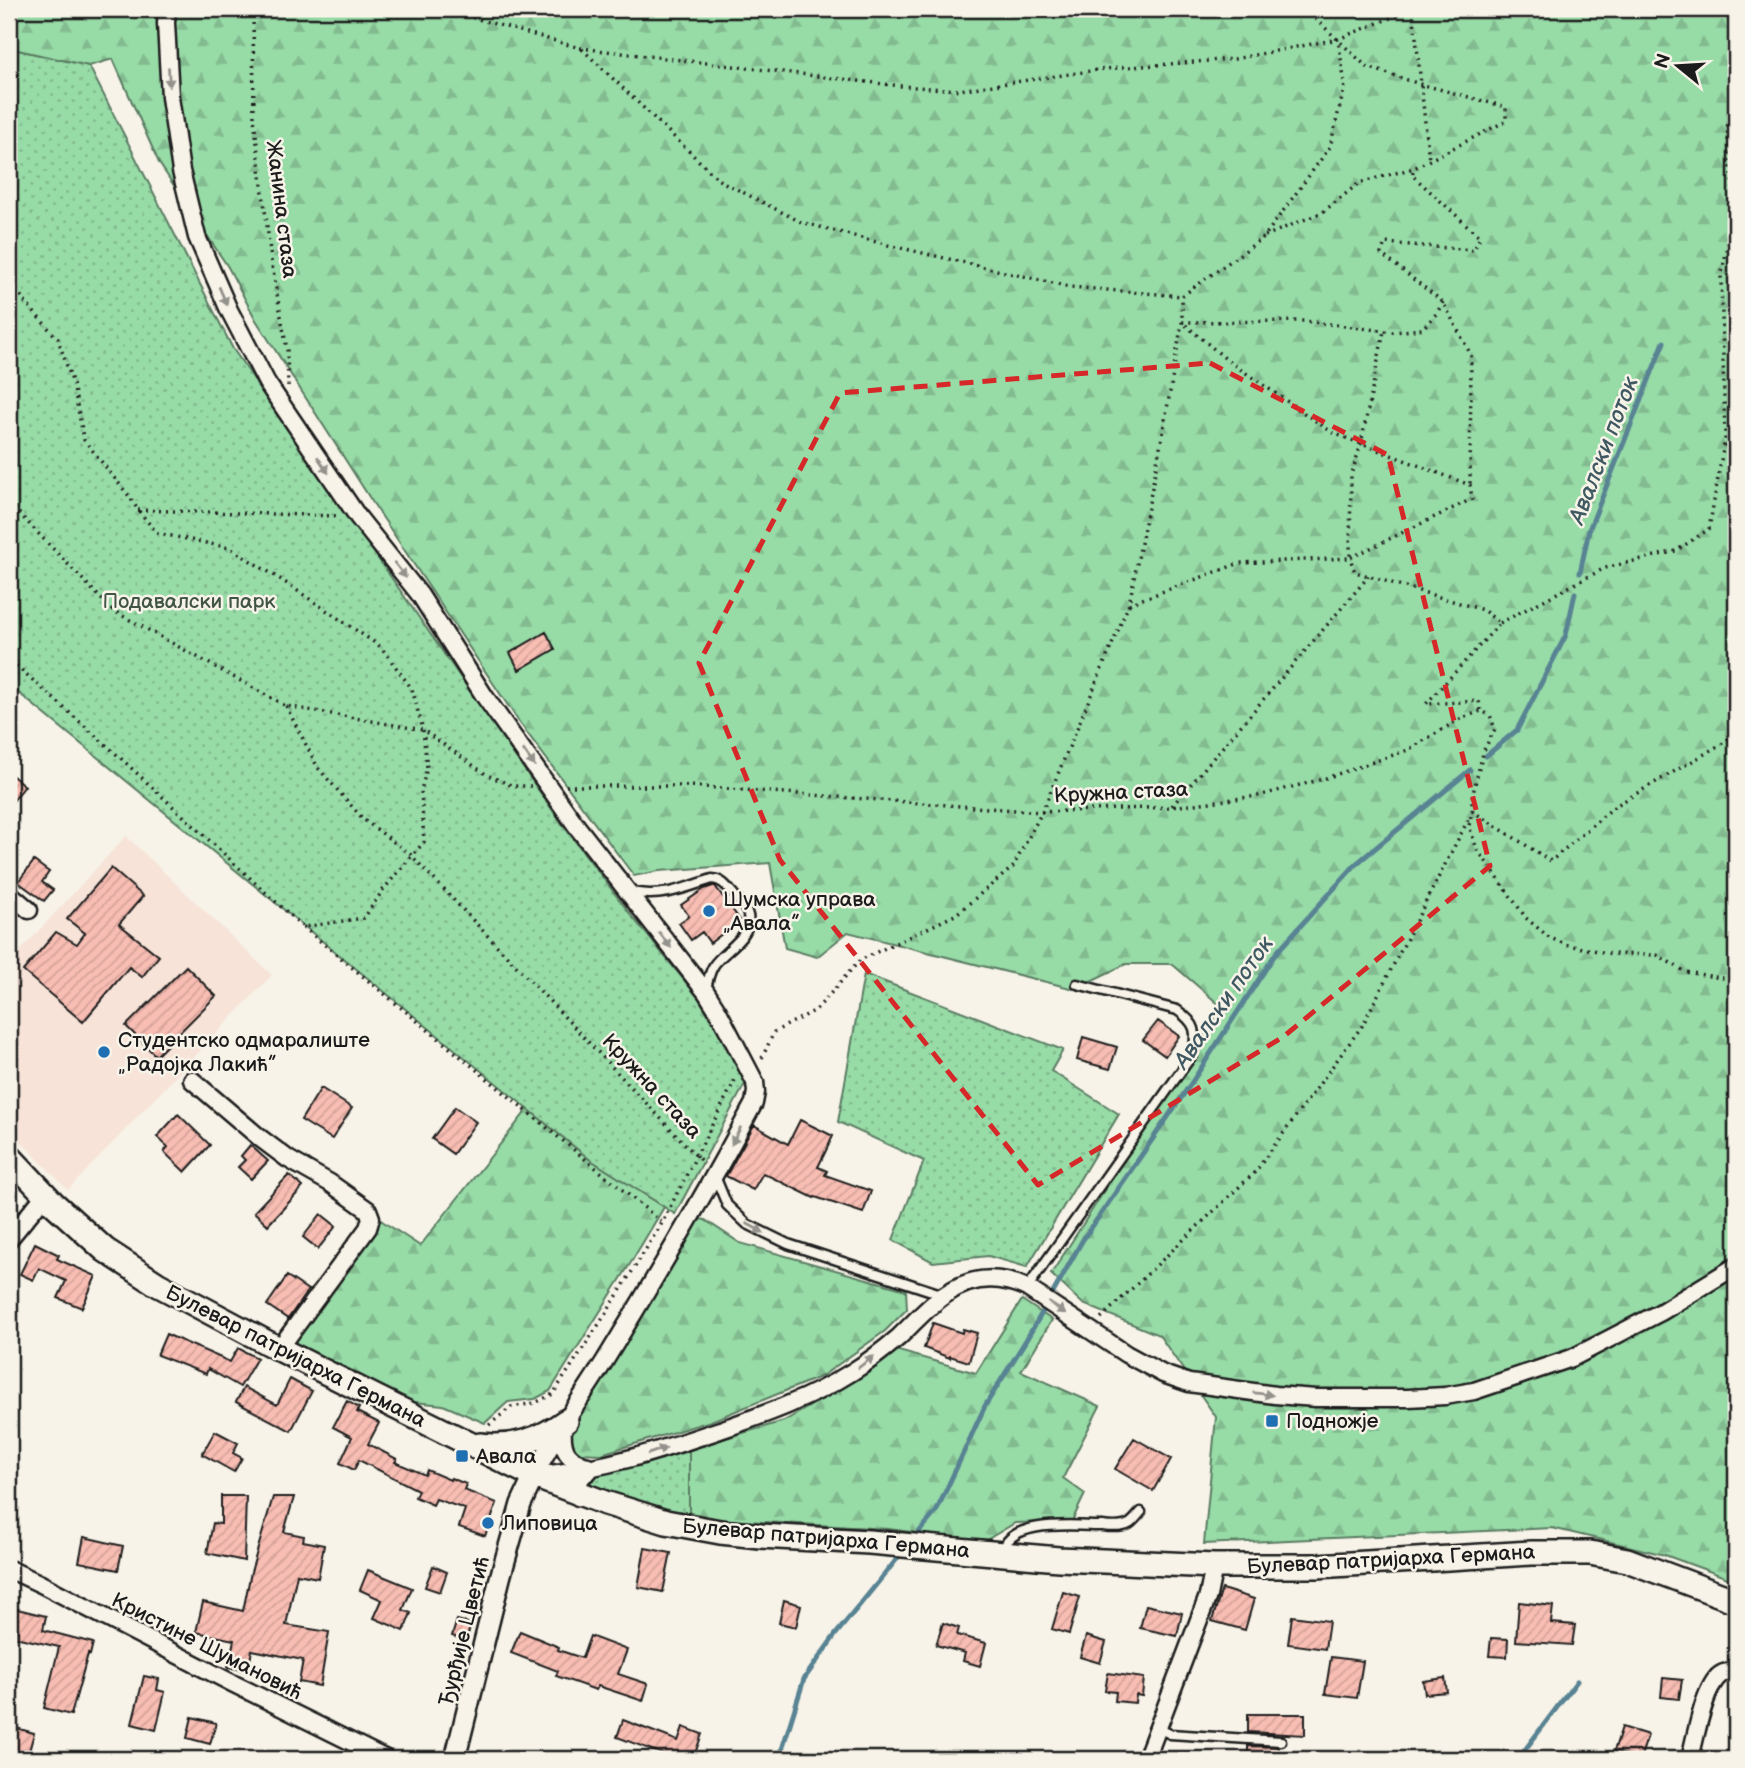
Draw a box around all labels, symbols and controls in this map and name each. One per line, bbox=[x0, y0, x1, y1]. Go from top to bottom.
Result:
north arrow bbox=[1644, 32, 1714, 102]
text: N bbox=[1650, 51, 1676, 72]
one-way arrow bbox=[163, 66, 174, 88]
street label: Жанина стаза bbox=[261, 139, 302, 280]
one-way arrow bbox=[217, 286, 228, 307]
water label: Авалски поток bbox=[1562, 372, 1645, 530]
one-way arrow bbox=[316, 456, 330, 474]
one-way arrow bbox=[393, 561, 408, 579]
park label: Подавалски парк bbox=[102, 589, 276, 614]
one-way arrow bbox=[522, 749, 536, 767]
street label: Кружна стаза bbox=[1053, 776, 1189, 808]
place label: Шумска управа „Авала” bbox=[723, 887, 876, 936]
marker: Шумска управа „Авала” bbox=[701, 903, 717, 919]
one-way arrow bbox=[658, 930, 673, 948]
water label: Авалски поток bbox=[1167, 930, 1280, 1076]
place label: Студентско одмаралиште „Радојка Лакић” bbox=[118, 1028, 370, 1077]
street label: Кружна стаза bbox=[597, 1029, 707, 1144]
marker: Студентско одмаралиште „Радојка Лакић” bbox=[96, 1044, 112, 1060]
one-way arrow bbox=[731, 1126, 742, 1146]
one-way arrow bbox=[746, 1222, 765, 1234]
street label: Булевар патријарха Германа bbox=[162, 1280, 431, 1433]
one-way arrow bbox=[1047, 1302, 1067, 1315]
one-way arrow bbox=[856, 1355, 875, 1369]
one-way arrow bbox=[1253, 1388, 1275, 1399]
place label: Подножје bbox=[1286, 1409, 1379, 1434]
marker: Подножје bbox=[1264, 1413, 1280, 1429]
place label: Авала bbox=[475, 1444, 537, 1469]
one-way arrow bbox=[647, 1445, 668, 1456]
marker: Авала bbox=[454, 1448, 470, 1464]
place label: Липовица bbox=[501, 1511, 598, 1536]
street label: Булевар патријарха Германа bbox=[681, 1513, 971, 1564]
marker: Липовица bbox=[480, 1515, 496, 1531]
street label: Булевар патријарха Германа bbox=[1246, 1539, 1536, 1580]
street label: Ђурђије Цветић bbox=[434, 1554, 495, 1708]
street label: Кристине Шумановић bbox=[107, 1588, 306, 1705]

